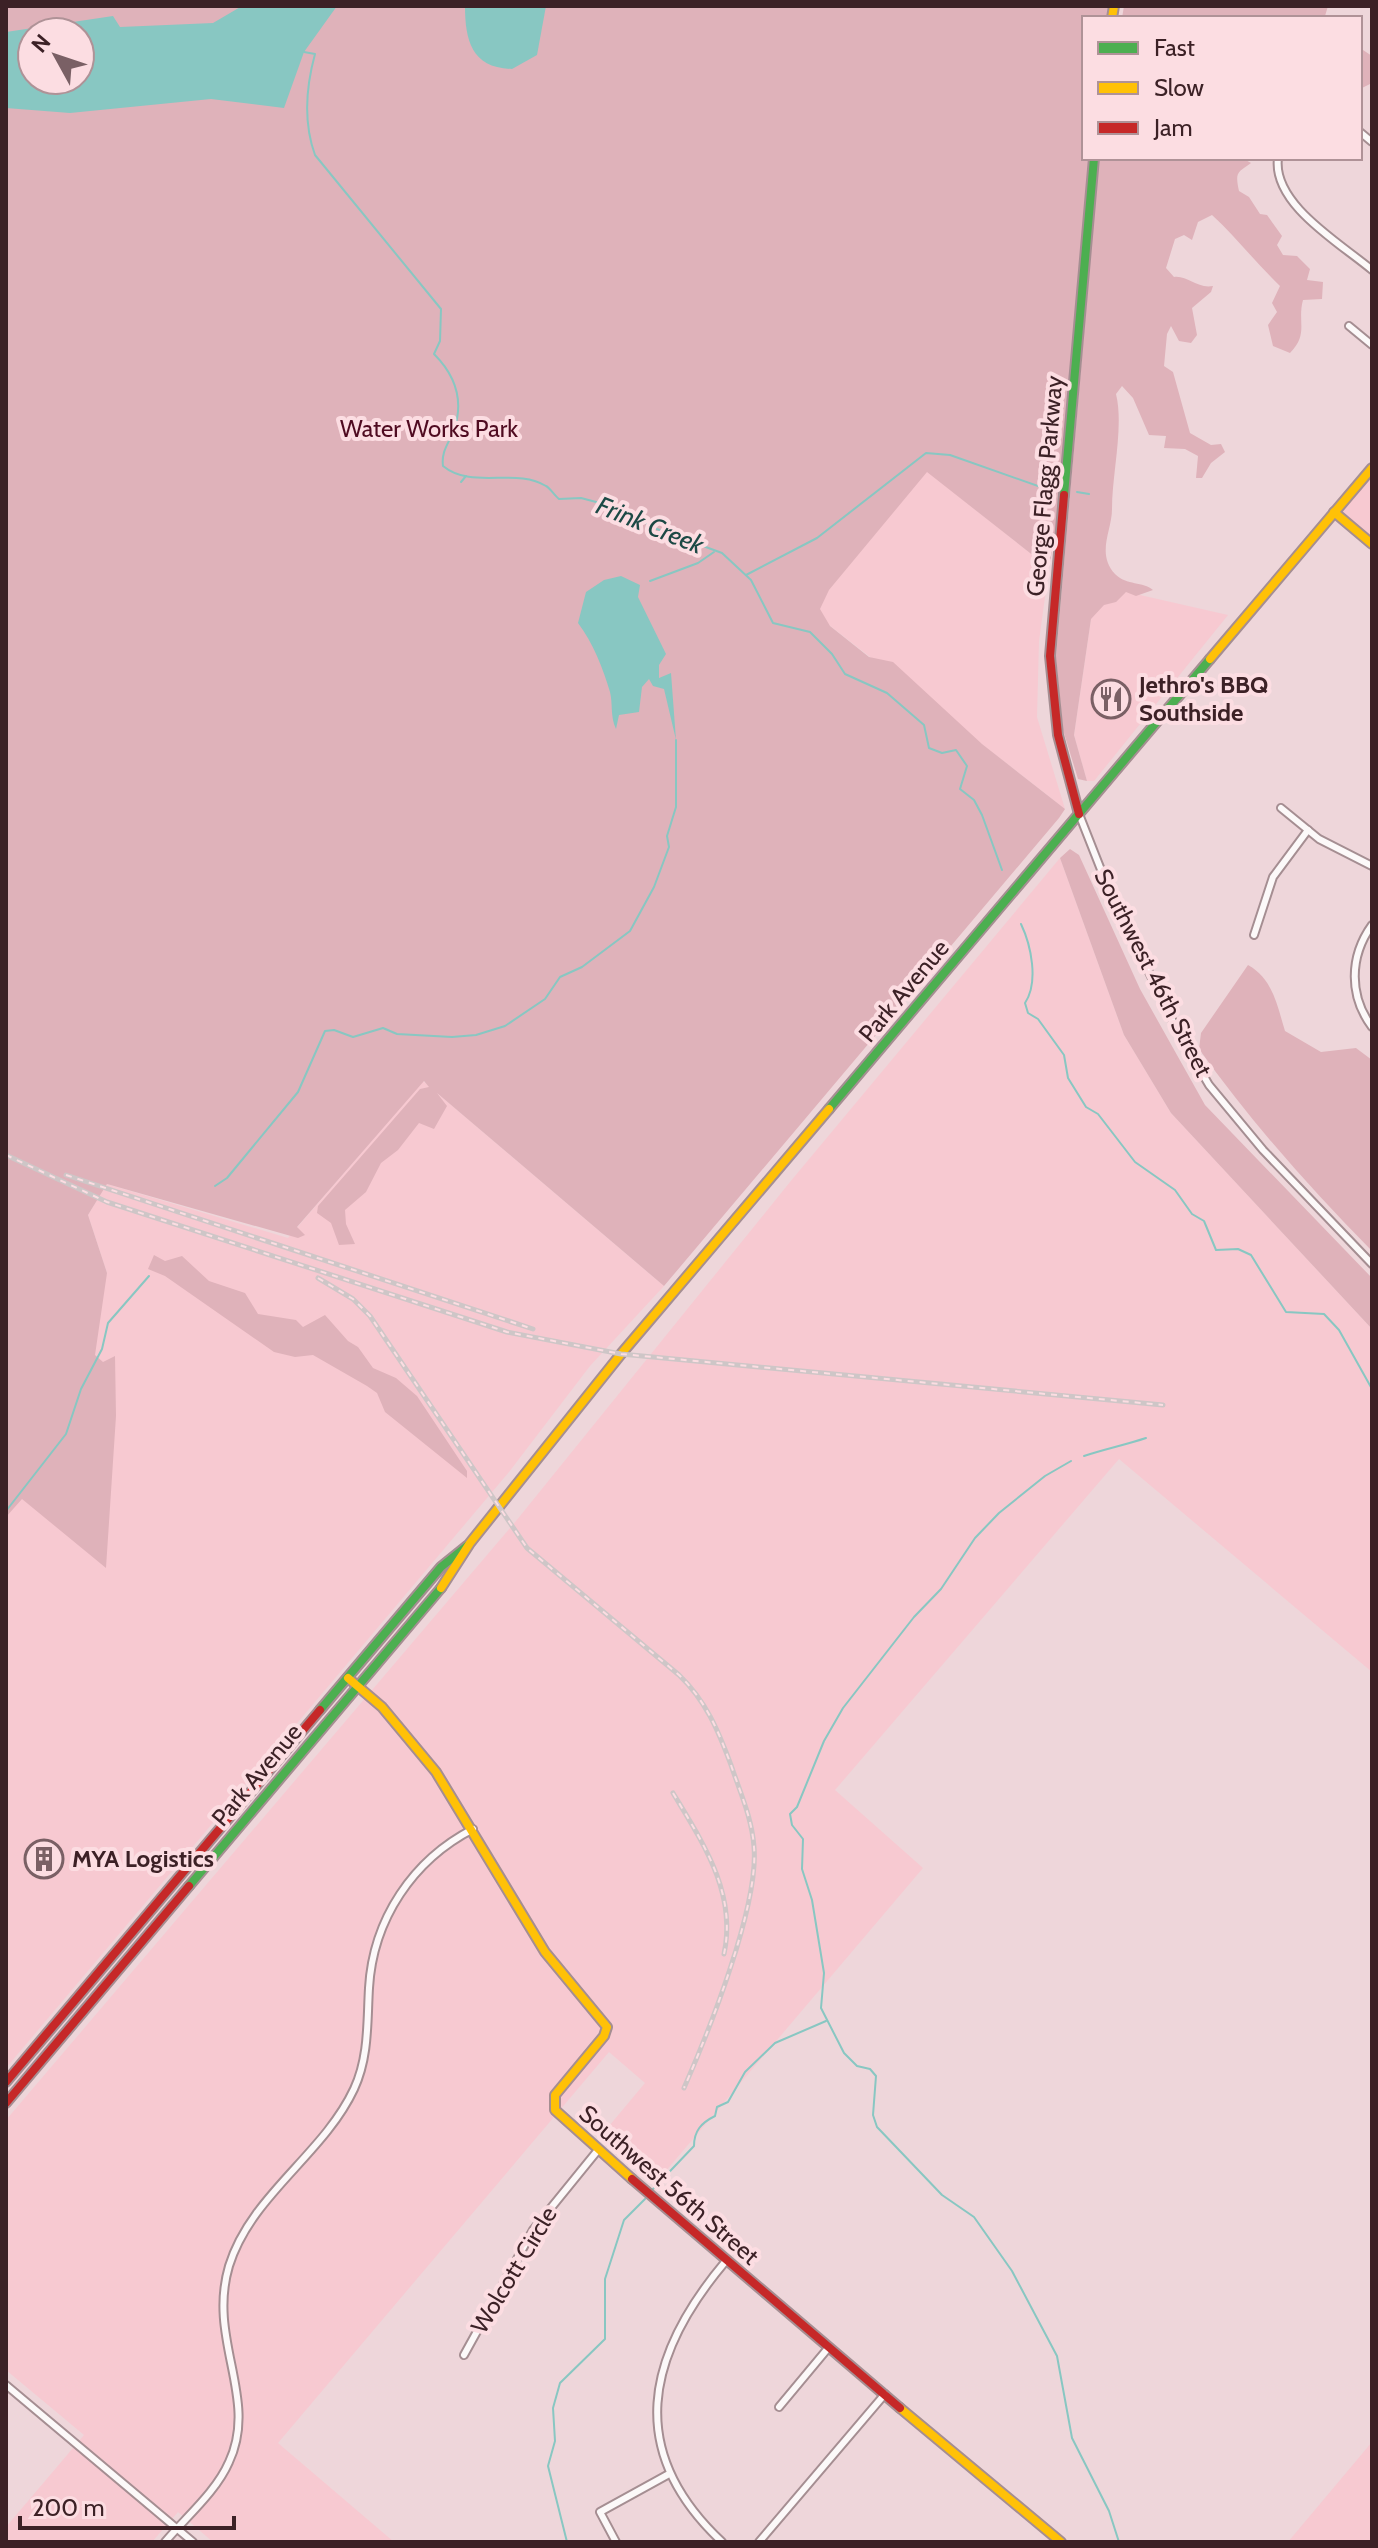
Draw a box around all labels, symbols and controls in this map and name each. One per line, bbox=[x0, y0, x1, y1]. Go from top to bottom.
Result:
north arrow bbox=[16, 16, 96, 96]
legend bbox=[1082, 16, 1362, 160]
text: N bbox=[26, 29, 56, 58]
text: Fast bbox=[1154, 33, 1195, 62]
text: Slow bbox=[1154, 73, 1204, 102]
text: Jam bbox=[1153, 113, 1192, 142]
street label: George Flagg Parkway bbox=[1020, 374, 1069, 597]
park label: Water Works Park bbox=[340, 414, 518, 443]
water label: Frink Creek bbox=[592, 489, 709, 561]
place label: Jethro's BBQ Southside bbox=[1138, 670, 1268, 727]
restaurant icon: Jethro's BBQ Southside bbox=[1090, 678, 1132, 720]
street label: Southwest 46th Street bbox=[1088, 864, 1218, 1082]
street label: Park Avenue bbox=[852, 934, 955, 1048]
street label: Park Avenue bbox=[205, 1718, 308, 1832]
building icon: MYA Logistics bbox=[23, 1838, 65, 1880]
place label: MYA Logistics bbox=[72, 1844, 214, 1873]
street label: Southwest 56th Street bbox=[574, 2099, 765, 2271]
street label: Wolcott Circle bbox=[464, 2201, 563, 2338]
scale bar bbox=[20, 2480, 234, 2530]
text: 200 m bbox=[32, 2493, 105, 2522]

